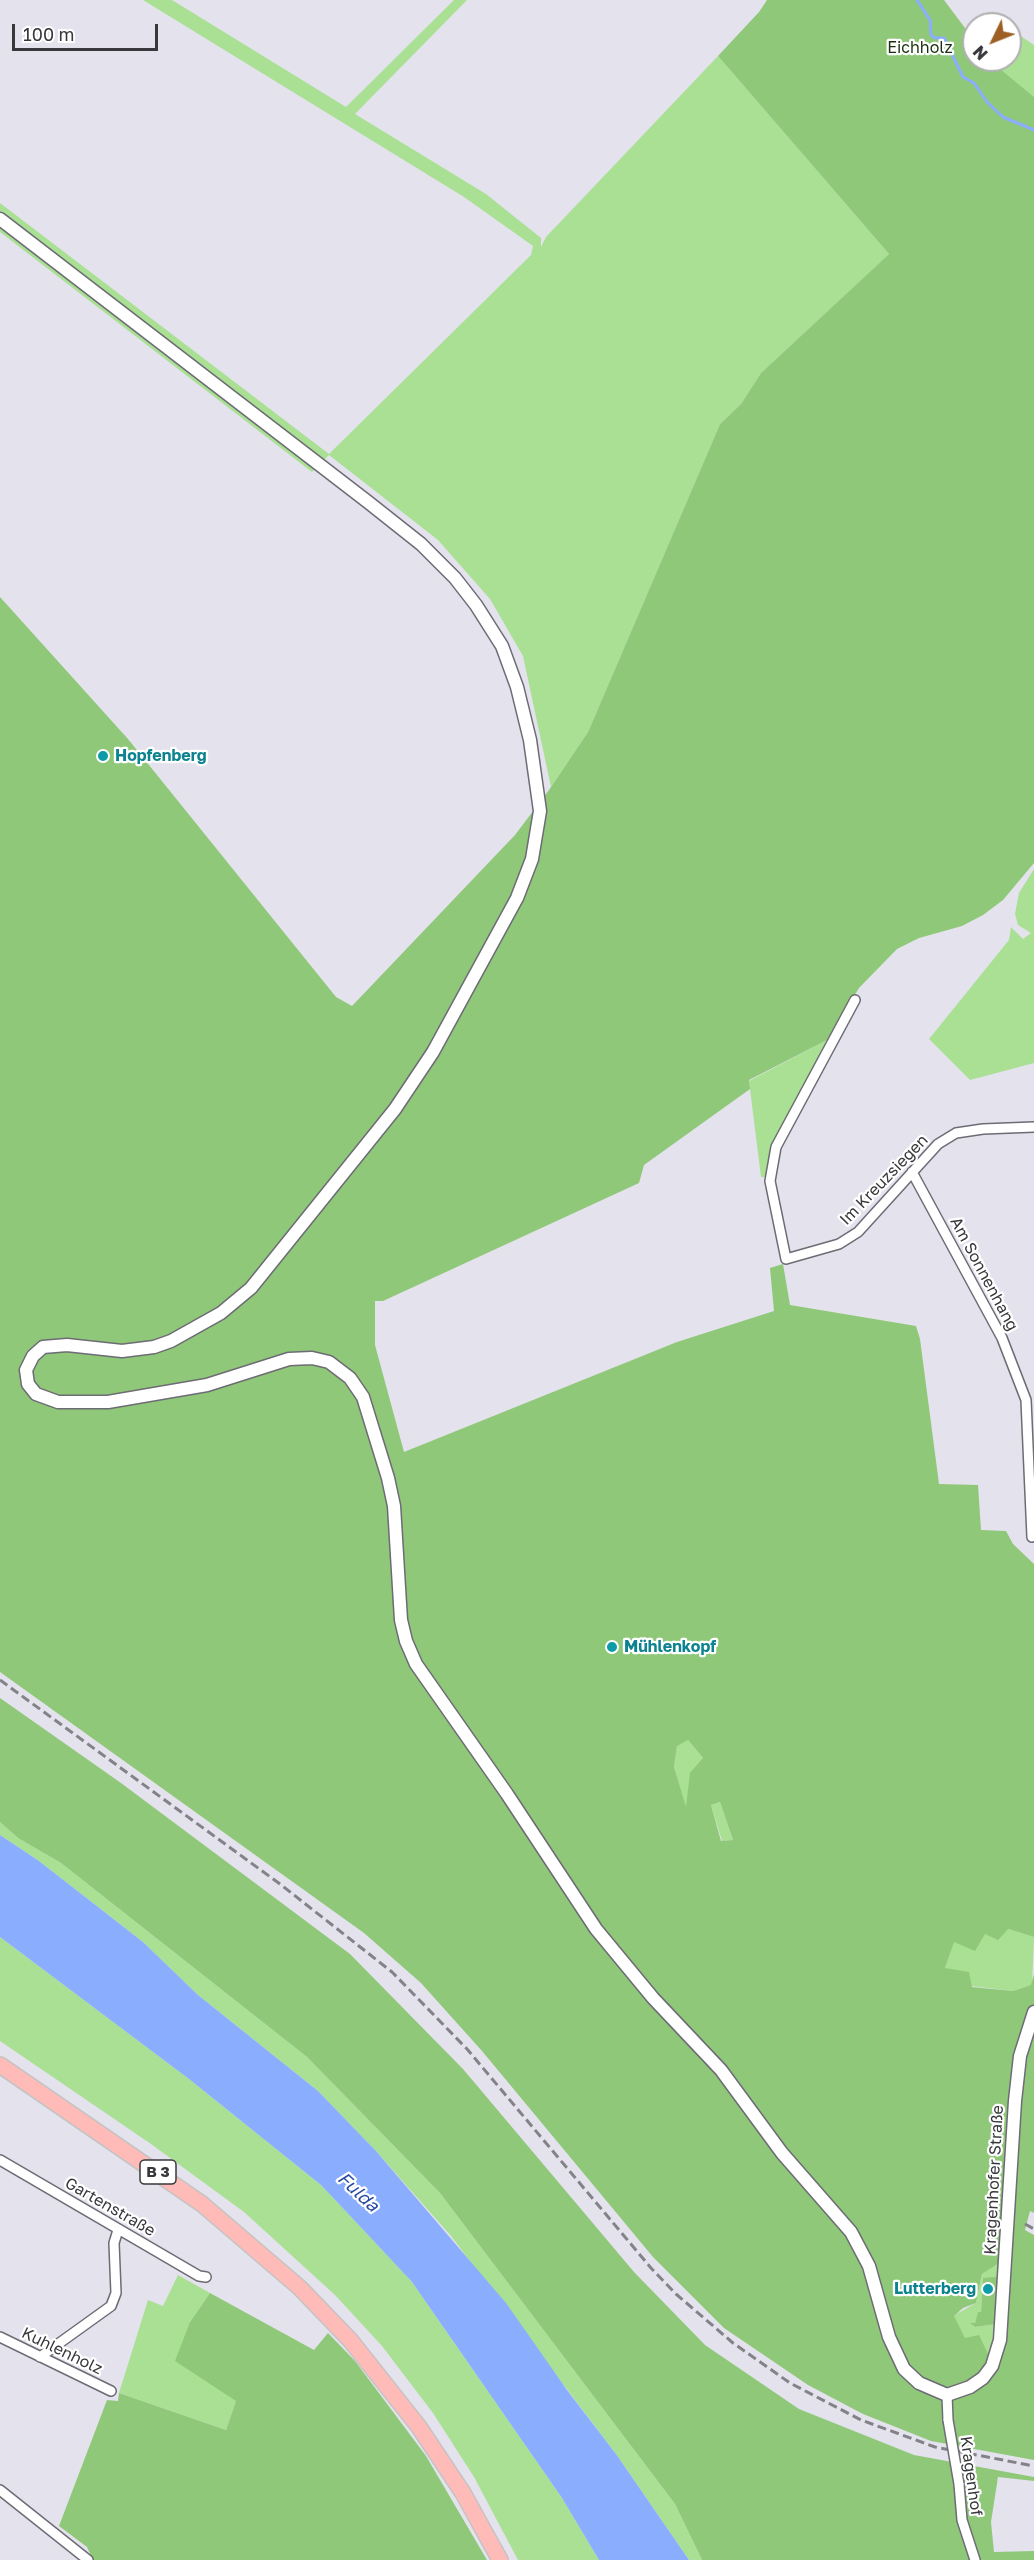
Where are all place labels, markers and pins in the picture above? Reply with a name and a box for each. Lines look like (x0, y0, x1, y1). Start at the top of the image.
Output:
place label: Hopfenberg (115, 746, 207, 766)
marker: Hopfenberg (96, 749, 110, 763)
place label: Mühlenkopf (624, 1637, 716, 1657)
marker: Mühlenkopf (605, 1640, 619, 1654)
place label: Lutterberg (894, 2279, 976, 2299)
marker: Lutterberg (981, 2282, 995, 2296)

